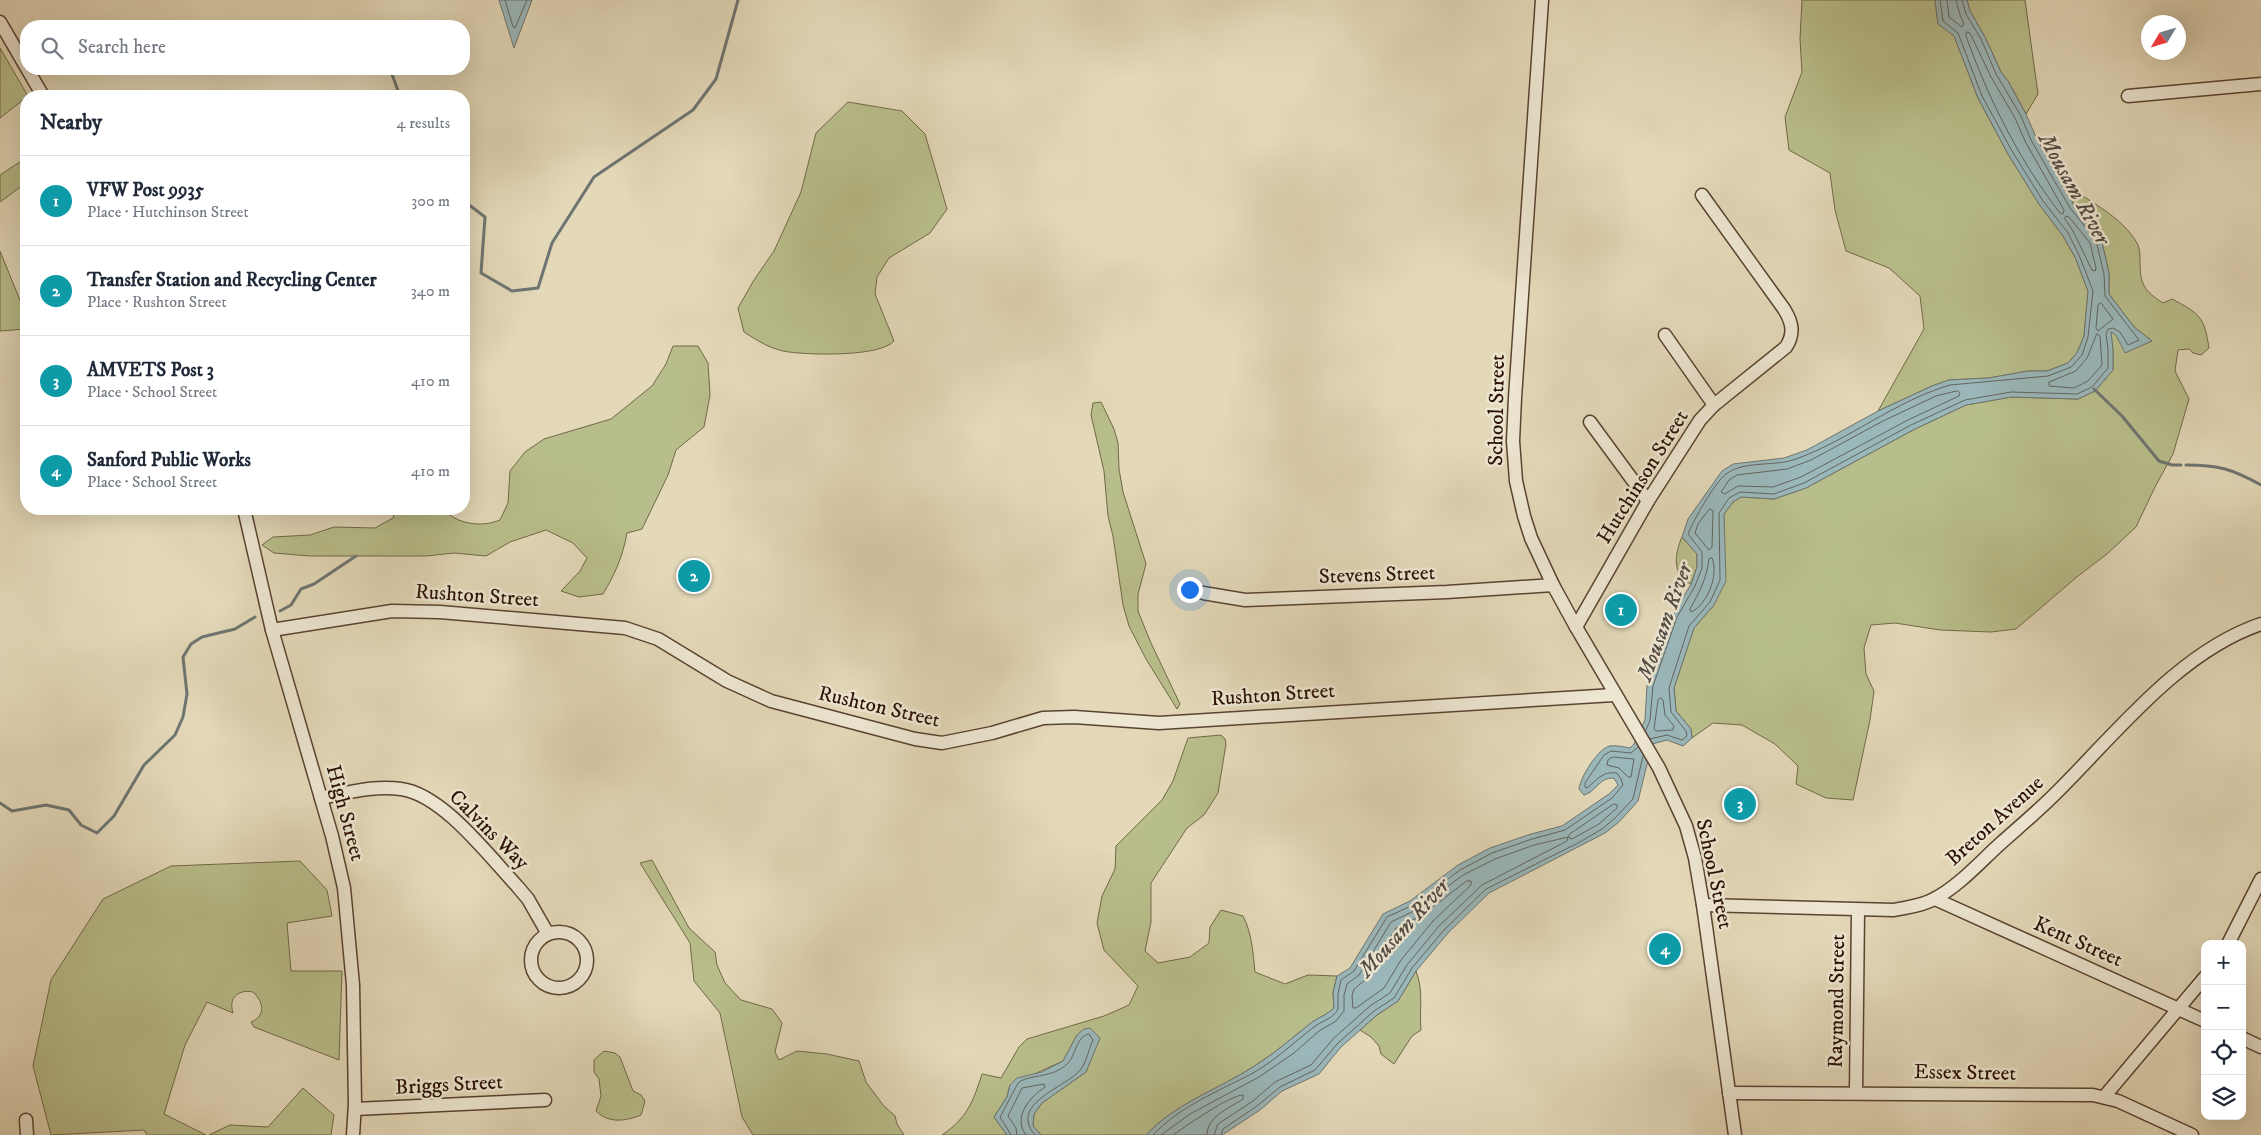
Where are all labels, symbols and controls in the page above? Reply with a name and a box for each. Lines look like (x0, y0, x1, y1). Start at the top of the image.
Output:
north arrow (2141, 15, 2186, 60)
search box (20, 20, 470, 75)
icon: search (38, 34, 66, 62)
text: Search here (78, 36, 166, 59)
text: Nearby (40, 110, 102, 136)
text: 4 results (397, 113, 450, 133)
water label: Mousam River (2031, 127, 2117, 251)
text: VFW Post 9935 (87, 179, 204, 202)
text: 1 (53, 191, 59, 211)
text: 300 m (411, 191, 450, 211)
text: Place · Hutchinson Street (87, 202, 249, 222)
text: Transfer Station and Recycling Center (87, 269, 377, 292)
text: 2 (52, 281, 60, 301)
text: 340 m (411, 281, 450, 301)
text: Place · Rushton Street (87, 292, 227, 312)
street label: School Street (1483, 354, 1511, 466)
text: AMVETS Post 3 (87, 359, 214, 382)
text: 3 (53, 371, 59, 391)
text: 410 m (411, 371, 450, 391)
text: Place · School Street (87, 382, 217, 402)
street label: Hutchinson Street (1591, 405, 1695, 549)
text: Sanford Public Works (87, 449, 251, 472)
text: 4 (51, 461, 61, 481)
text: 410 m (411, 461, 450, 481)
text: Place · School Street (87, 472, 217, 492)
pin: 2 (678, 557, 710, 595)
water label: Mousam River (1630, 557, 1700, 687)
street label: Stevens Street (1318, 560, 1436, 590)
your location (1177, 577, 1203, 603)
street label: Rushton Street (414, 579, 540, 613)
pin: 1 (1605, 591, 1637, 629)
street label: Rushton Street (1210, 678, 1336, 712)
street label: Rushton Street (816, 680, 943, 734)
street label: High Street (320, 762, 370, 864)
street label: Breton Avenue (1941, 770, 2049, 872)
street label: Calvins Way (443, 784, 535, 876)
pin: 3 (1724, 785, 1756, 823)
street label: School Street (1690, 817, 1738, 932)
water label: Mousam River (1351, 871, 1457, 984)
street label: Kent Street (2029, 911, 2127, 973)
pin: 4 (1649, 930, 1681, 968)
street label: Raymond Street (1823, 933, 1851, 1068)
map controls (2201, 940, 2246, 1120)
button: + (2201, 940, 2246, 985)
button: − (2201, 985, 2246, 1030)
button: locate (2201, 1030, 2246, 1075)
street label: Essex Street (1914, 1059, 2017, 1087)
street label: Briggs Street (394, 1069, 504, 1101)
button: layers (2201, 1075, 2246, 1120)

